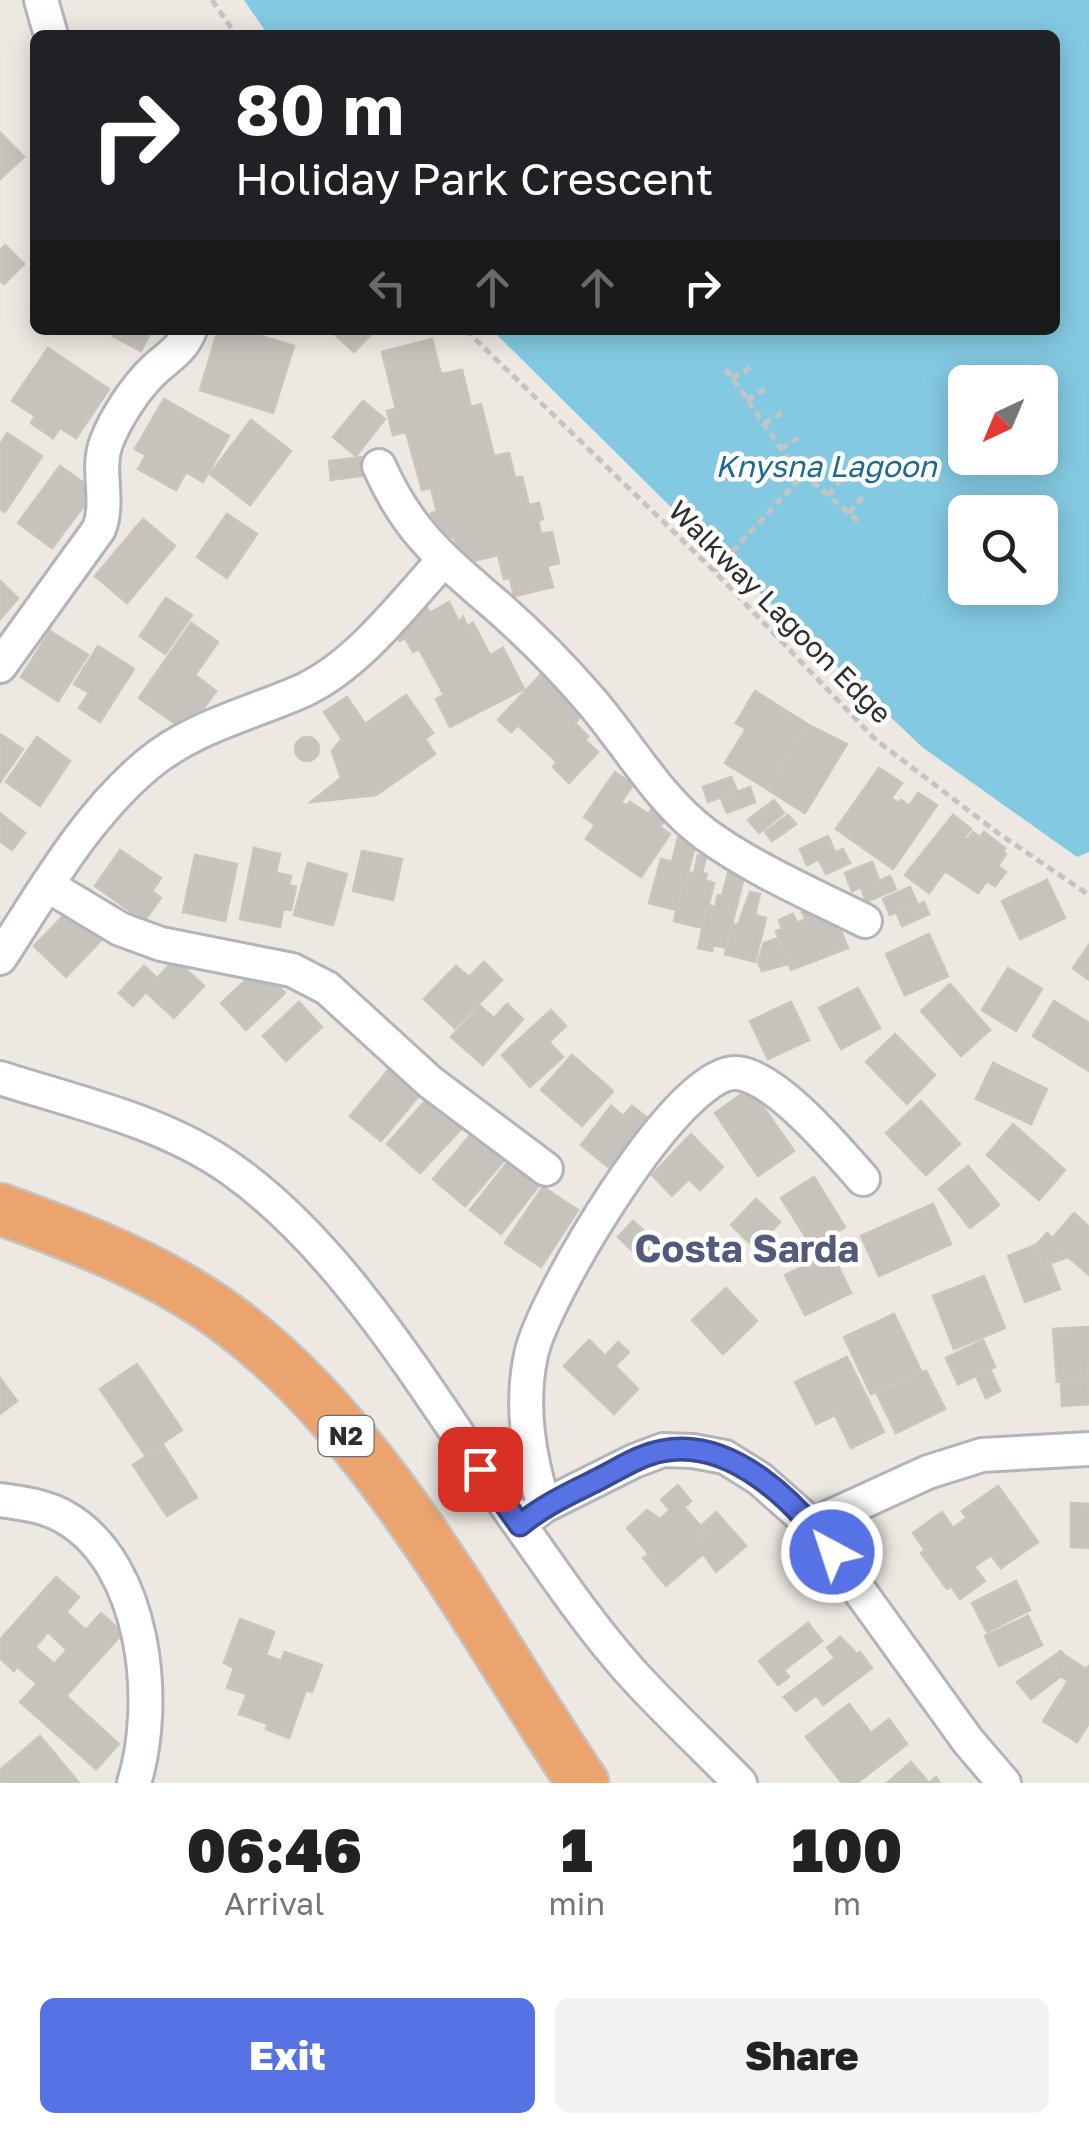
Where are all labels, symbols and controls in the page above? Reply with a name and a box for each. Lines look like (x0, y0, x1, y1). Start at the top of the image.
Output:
text: 80 m (235, 66, 404, 150)
icon: right (70, 70, 200, 200)
text: Holiday Park Crescent (235, 151, 714, 205)
icon: left (360, 260, 415, 315)
icon: ahead (465, 260, 520, 315)
icon: ahead (570, 260, 625, 315)
icon: right (675, 260, 730, 315)
north arrow (948, 365, 1058, 475)
map controls (948, 365, 1058, 605)
water label: Knysna Lagoon (715, 448, 938, 484)
street label: Walkway Lagoon Edge (662, 493, 899, 730)
button: search (948, 495, 1058, 605)
district label: Costa Sarda (635, 1225, 859, 1270)
road number: N2 (318, 1416, 374, 1456)
pin (438, 1427, 523, 1512)
icon: arrive (453, 1442, 508, 1497)
position arrow (780, 1500, 884, 1604)
text: 06:46 (187, 1813, 362, 1885)
text: 1 (561, 1813, 593, 1885)
text: 100 (792, 1813, 902, 1885)
text: Arrival (224, 1884, 324, 1922)
text: min (549, 1884, 605, 1922)
text: m (833, 1884, 861, 1922)
button: Exit (40, 1998, 535, 2113)
button: Share (555, 1998, 1049, 2113)

